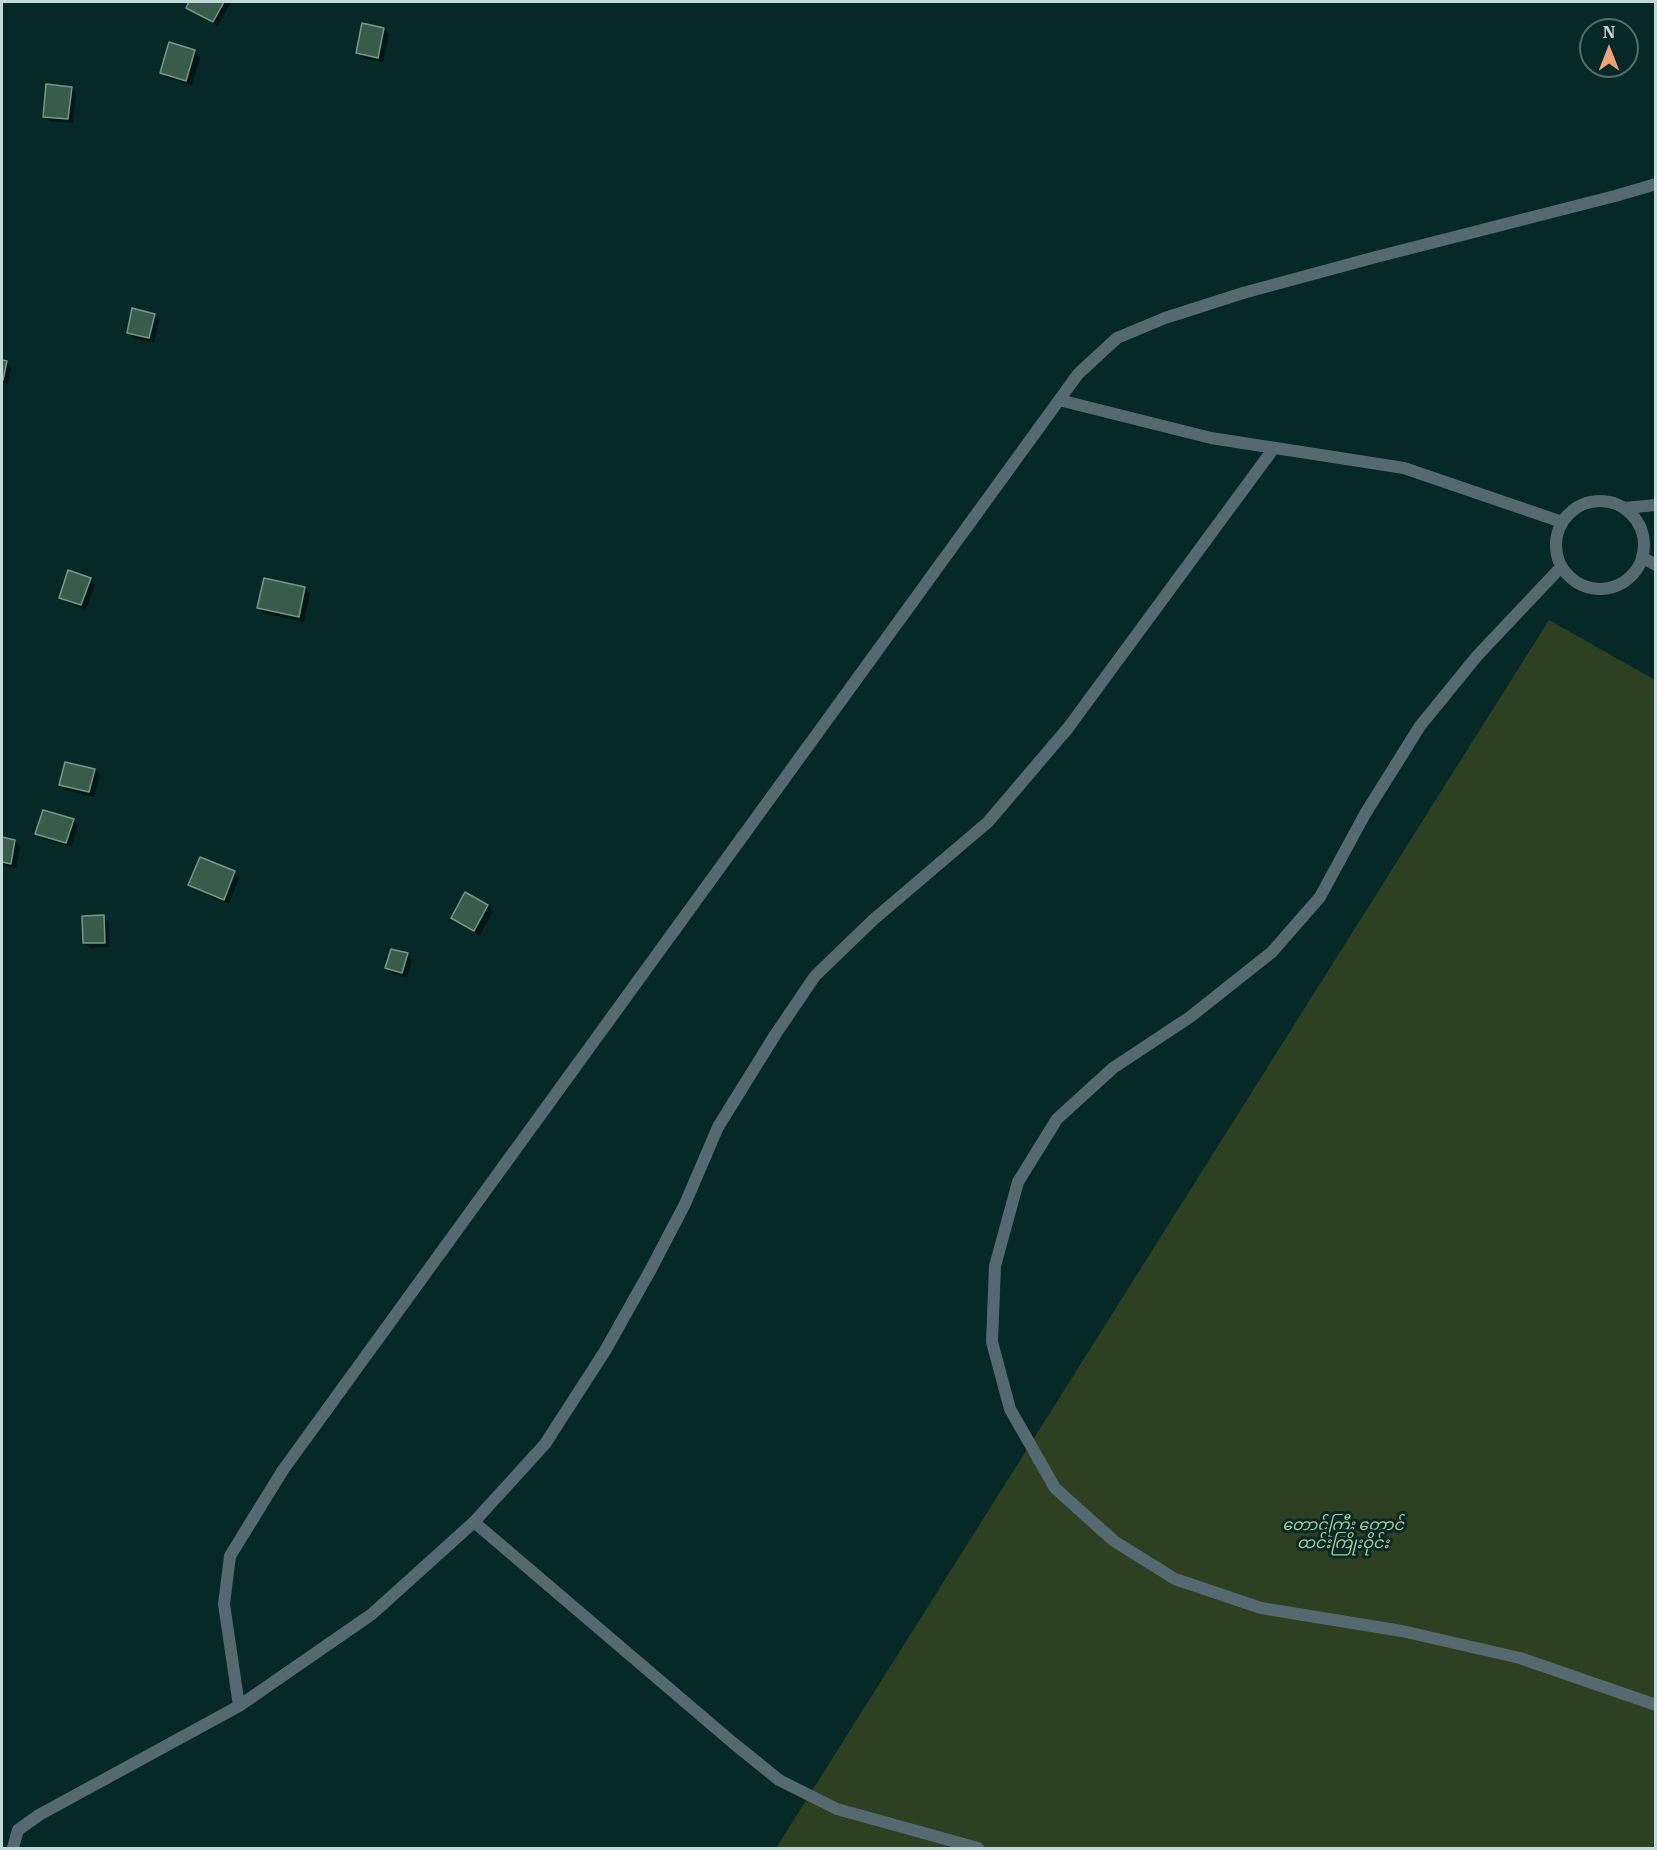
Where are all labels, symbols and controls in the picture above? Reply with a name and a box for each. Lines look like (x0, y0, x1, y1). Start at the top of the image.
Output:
north arrow (1579, 18, 1639, 78)
text: N (1603, 22, 1615, 42)
park label: တောင်ကြီး တောင် ထင်းကြိုးဝိုင်း (1282, 1515, 1404, 1553)

